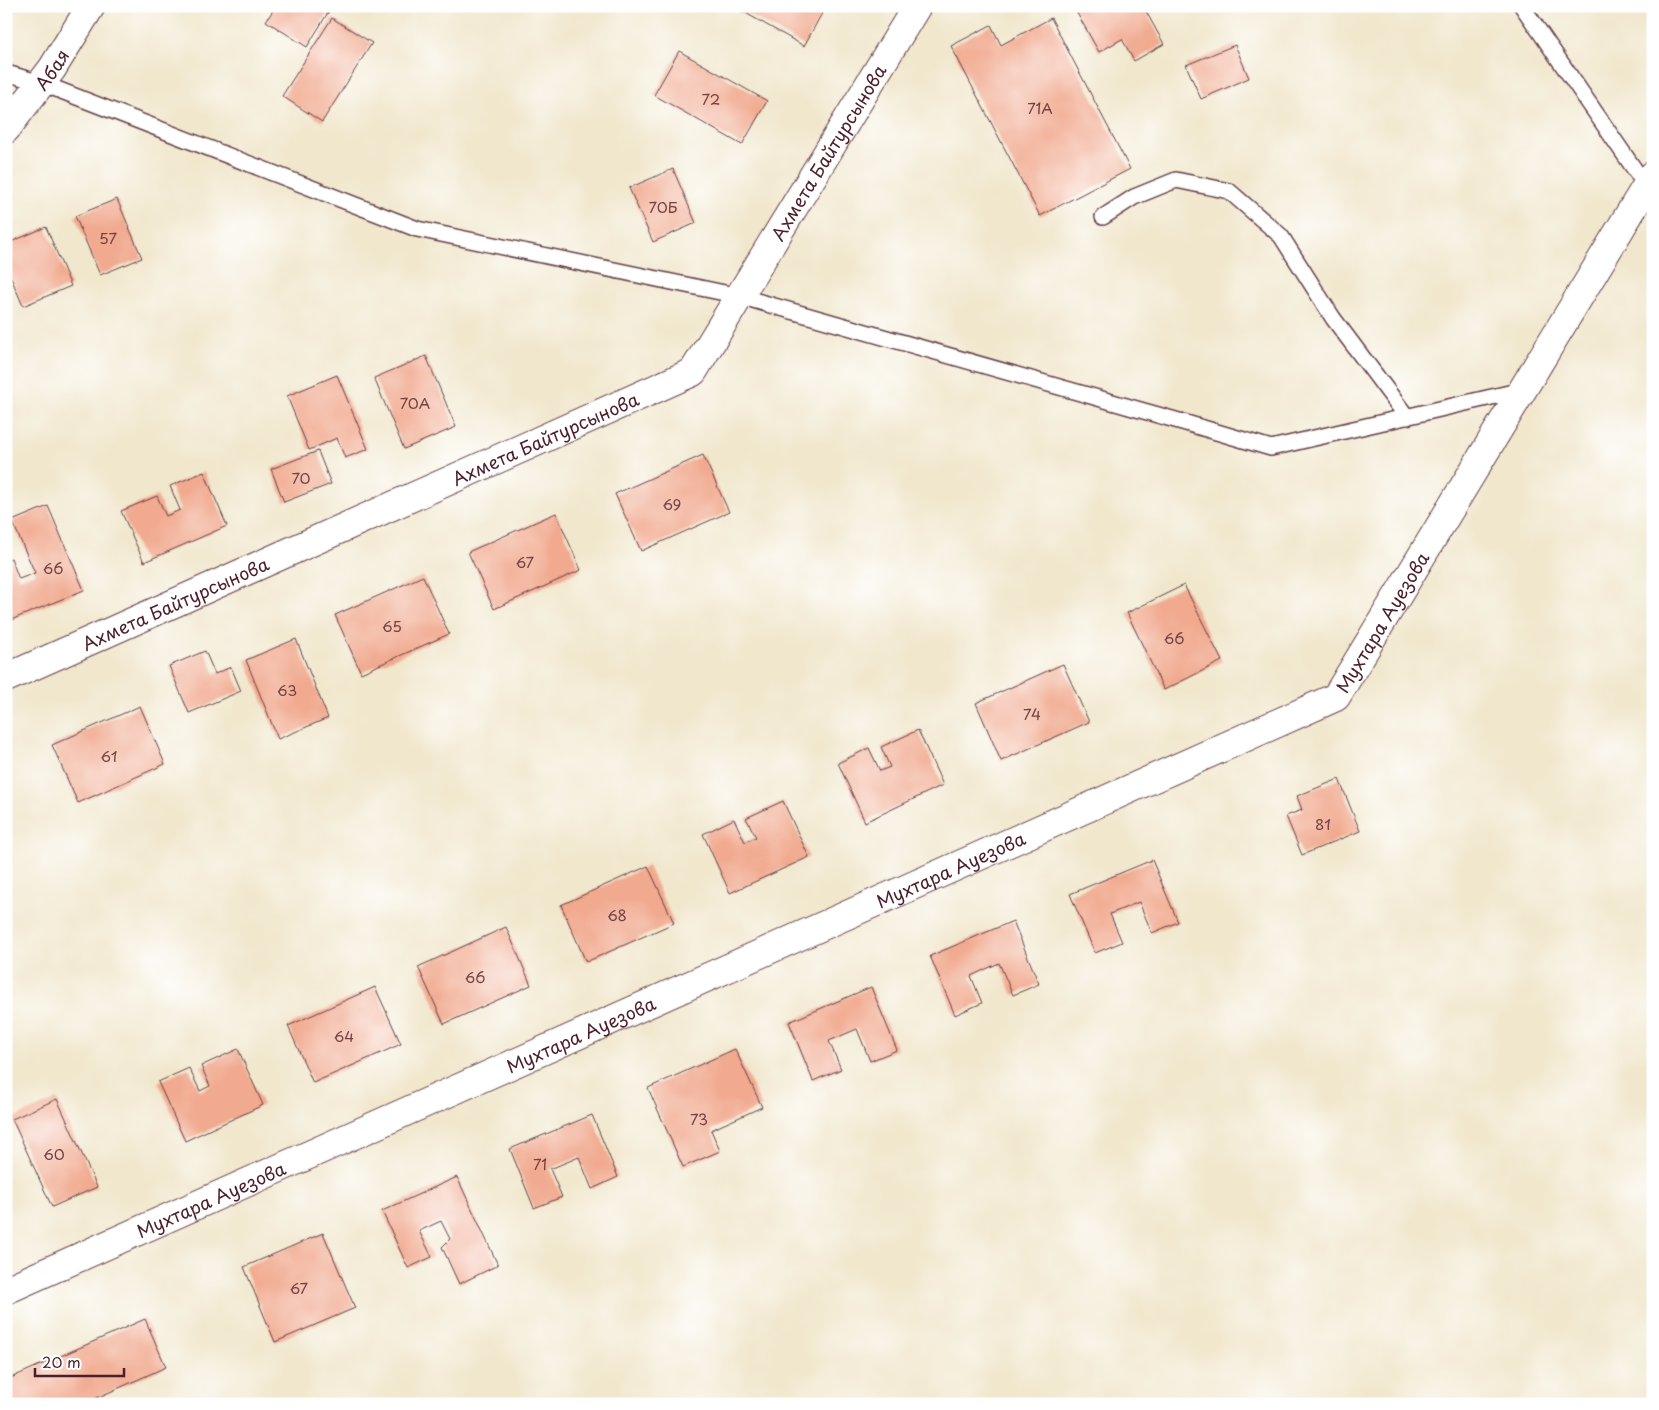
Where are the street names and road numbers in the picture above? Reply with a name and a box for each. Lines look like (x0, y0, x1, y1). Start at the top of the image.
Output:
street label: Абая (27, 44, 75, 95)
street label: Ахмета Байтурсынова (763, 58, 892, 245)
street label: Ахмета Байтурсынова (447, 384, 643, 491)
street label: Мухтара Ауезова (1328, 546, 1435, 698)
street label: Ахмета Байтурсынова (77, 549, 274, 656)
street label: Мухтара Ауезова (871, 824, 1030, 914)
street label: Мухтара Ауезова (502, 988, 660, 1079)
street label: Мухтара Ауезова (132, 1153, 290, 1244)

